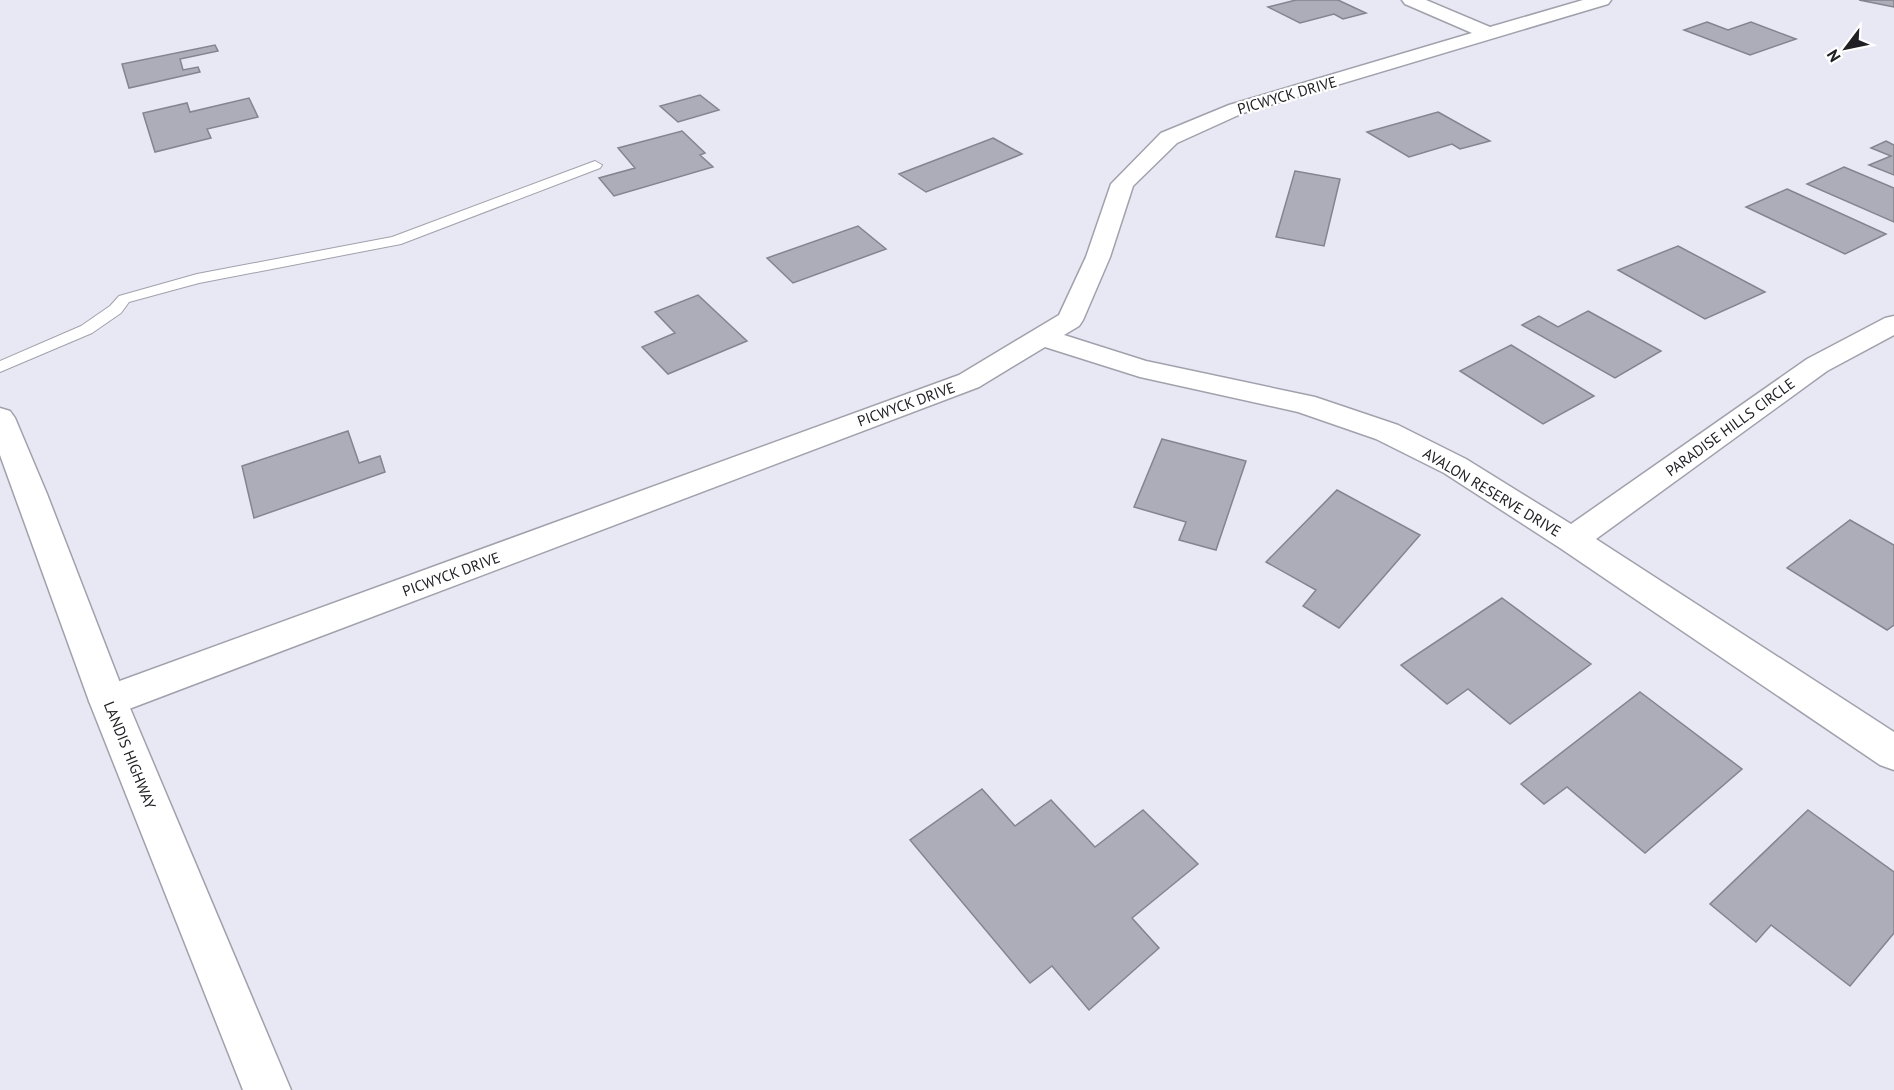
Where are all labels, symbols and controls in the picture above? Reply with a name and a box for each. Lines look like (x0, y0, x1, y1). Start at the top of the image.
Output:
north arrow (1816, 18, 1876, 78)
text: N (1822, 46, 1845, 66)
street label: PICWYCK DRIVE (1235, 72, 1339, 118)
street label: PARADISE HILLS CIRCLE (1662, 374, 1798, 480)
street label: PICWYCK DRIVE (855, 378, 957, 430)
street label: AVALON RESERVE DRIVE (1420, 443, 1564, 541)
street label: PICWYCK DRIVE (400, 548, 502, 600)
street label: LANDIS HIGHWAY (100, 698, 161, 812)

